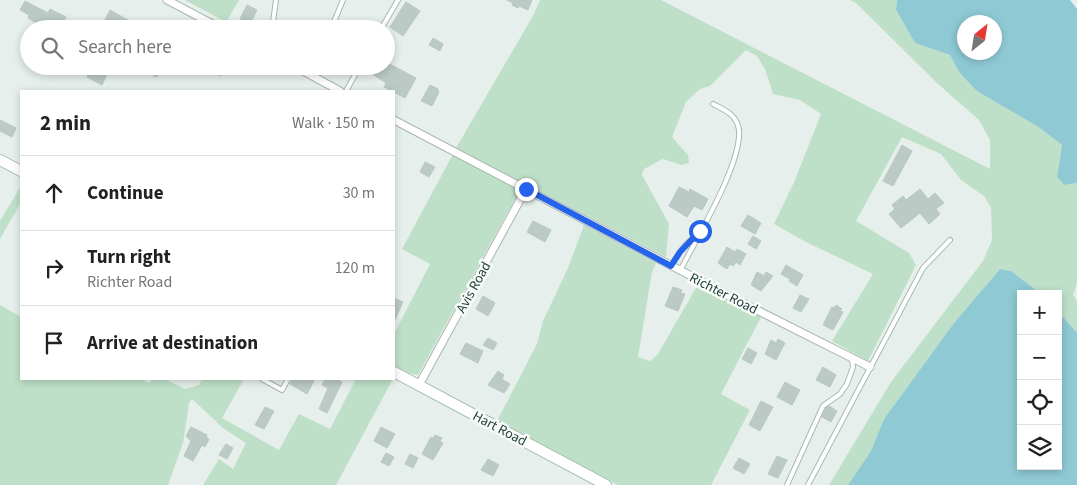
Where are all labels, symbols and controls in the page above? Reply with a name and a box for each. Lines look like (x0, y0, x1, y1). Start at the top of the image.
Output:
north arrow (957, 15, 1002, 60)
search box (20, 20, 395, 75)
icon: search (38, 34, 66, 62)
text: Search here (78, 34, 172, 61)
text: 2 min (40, 108, 91, 138)
text: Walk · 150 m (292, 112, 375, 134)
route end (515, 178, 538, 201)
icon: ahead (40, 179, 68, 207)
text: Continue (87, 180, 164, 207)
text: 30 m (343, 182, 375, 204)
route start (689, 220, 712, 243)
text: Turn right (87, 244, 171, 271)
icon: right (40, 254, 68, 282)
text: 120 m (335, 257, 375, 279)
street label: Avis Road (452, 258, 496, 317)
street label: Richter Road (686, 268, 761, 320)
text: Richter Road (87, 271, 172, 293)
map controls (1017, 290, 1062, 470)
button: + (1017, 290, 1062, 335)
icon: arrive (40, 329, 68, 357)
text: Arrive at destination (87, 330, 258, 357)
button: − (1017, 335, 1062, 380)
button: locate (1017, 380, 1062, 425)
street label: Hart Road (469, 406, 530, 451)
button: layers (1017, 425, 1062, 470)

